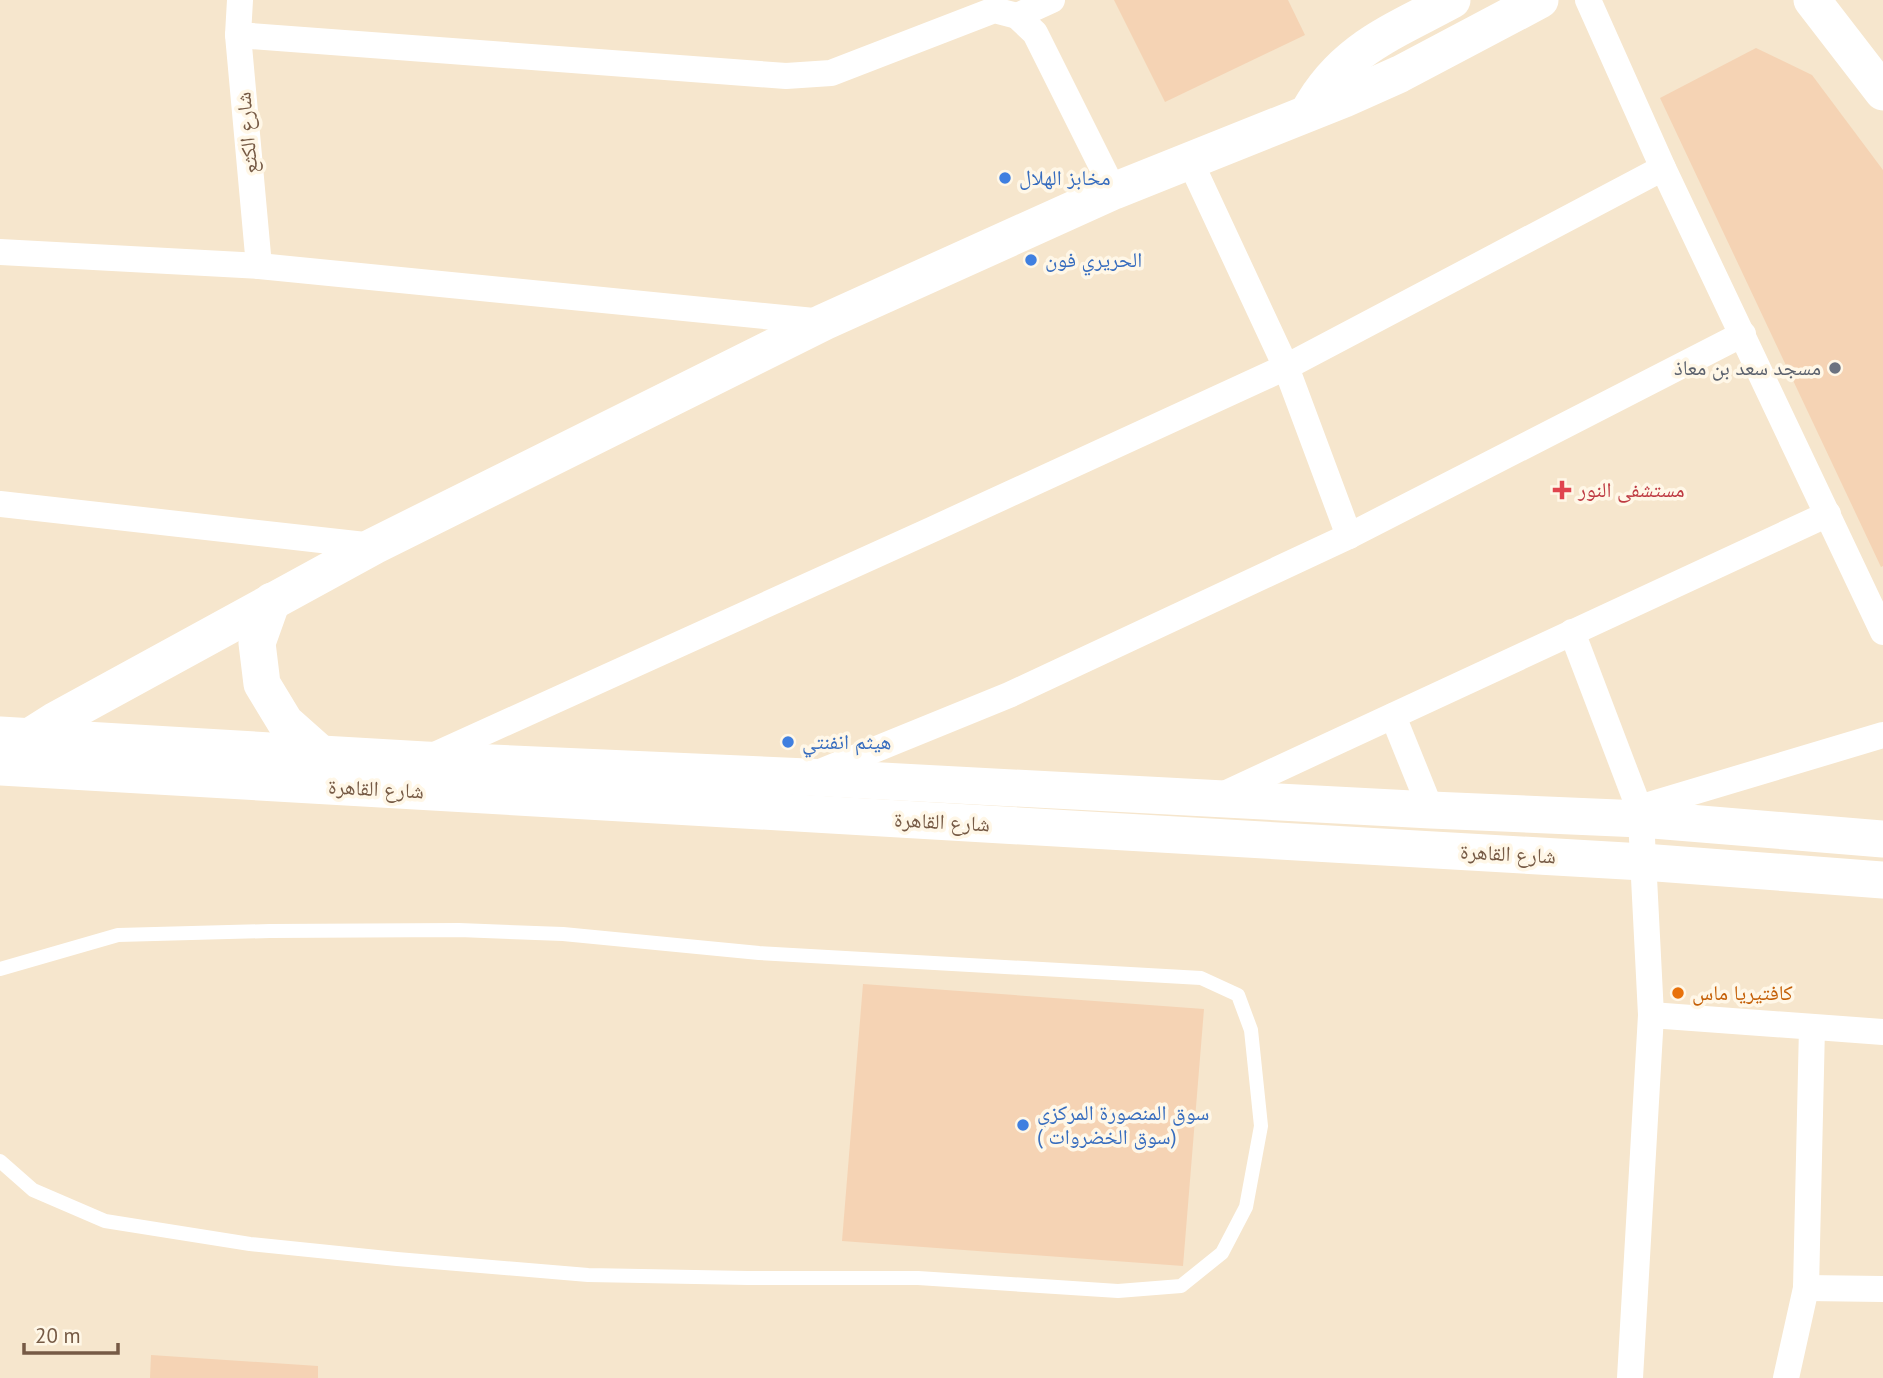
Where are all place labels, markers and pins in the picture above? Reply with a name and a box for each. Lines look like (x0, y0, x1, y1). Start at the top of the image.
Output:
place label: مخابز الهلال (1019, 164, 1111, 191)
marker: مخابز الهلال (997, 170, 1013, 186)
place label: الحريري فون (1045, 246, 1142, 276)
marker: الحريري فون (1023, 252, 1039, 268)
place label: مسجد سعد بن معاذ (1674, 354, 1821, 381)
marker: مسجد سعد بن معاذ (1827, 360, 1843, 376)
place label: مستشفى النور (1577, 476, 1685, 503)
marker: مستشفى النور (1552, 480, 1572, 500)
place label: هيثم انفنتي (802, 728, 892, 758)
marker: هيثم انفنتي (780, 734, 796, 750)
place label: كافتيريا ماس (1692, 979, 1793, 1006)
marker: كافتيريا ماس (1670, 985, 1686, 1001)
place label: سوق المنصورة المركزي ( سوق الخضروات) (1037, 1099, 1209, 1150)
marker: سوق المنصورة المركزي ( سوق الخضروات) (1015, 1117, 1031, 1133)

